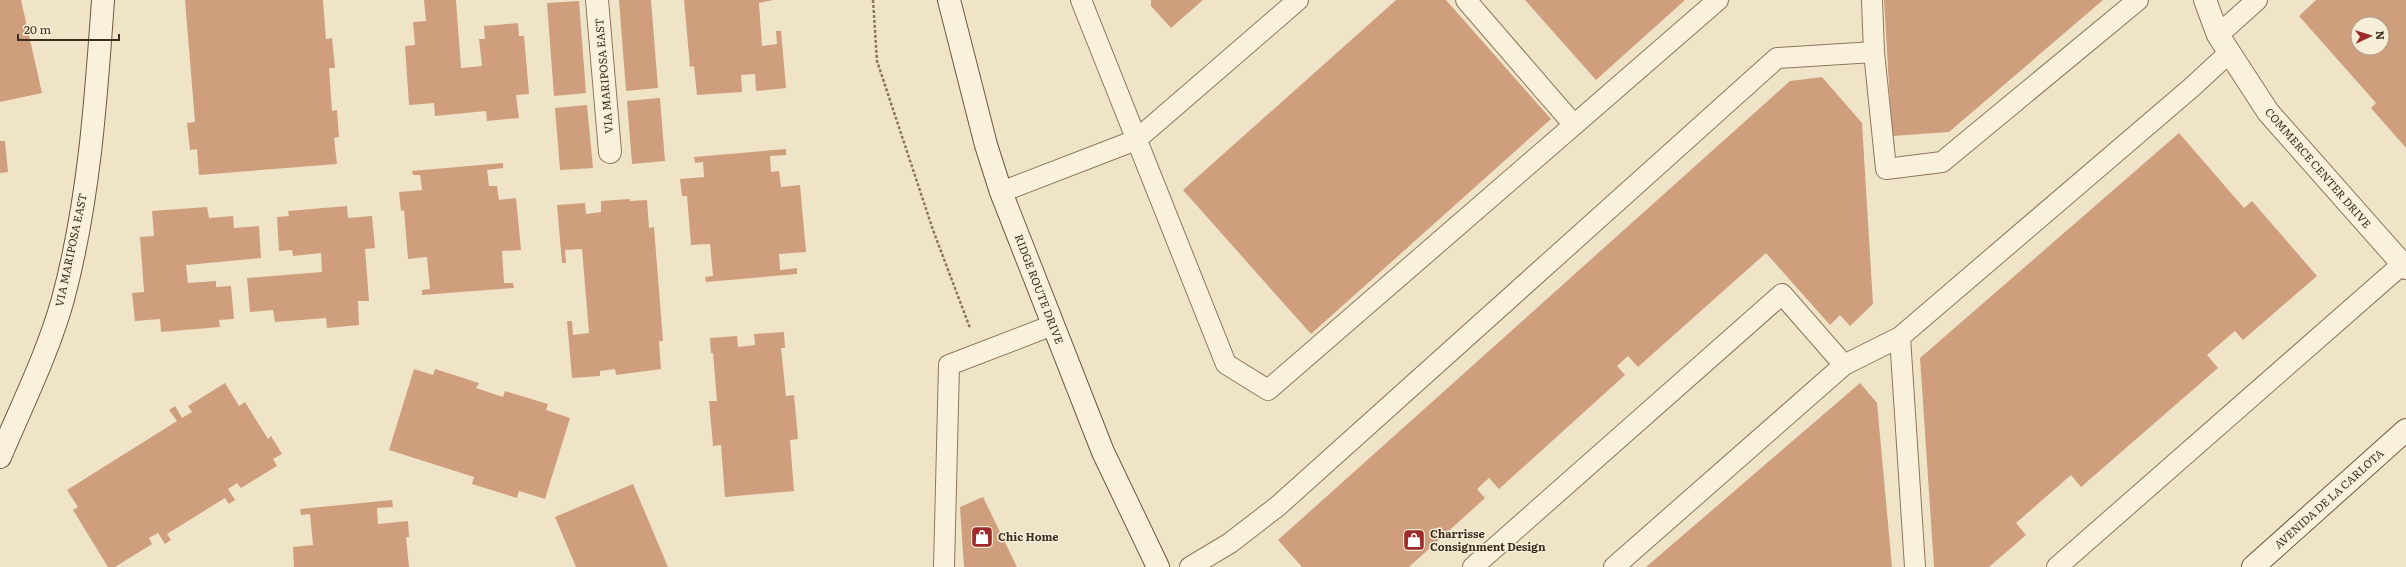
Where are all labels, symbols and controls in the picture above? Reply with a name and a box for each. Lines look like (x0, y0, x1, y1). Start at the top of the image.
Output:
scale bar (18, 16, 119, 42)
north arrow (2350, 16, 2390, 56)
street label: VIA MARIPOSA EAST (590, 18, 616, 134)
text: 20 m (24, 20, 51, 38)
text: N (2373, 30, 2389, 40)
street label: COMMERCE CENTER DRIVE (2262, 104, 2375, 231)
street label: VIA MARIPOSA EAST (50, 192, 90, 308)
street label: RIDGE ROUTE DRIVE (1012, 231, 1068, 346)
street label: AVENIDA DE LA CARLOTA (2270, 445, 2387, 552)
shop icon: Chic Home (969, 524, 995, 550)
place label: Charrisse Consignment Design (1430, 525, 1546, 554)
shop icon: Charrisse Consignment Design (1401, 527, 1427, 553)
place label: Chic Home (998, 528, 1059, 544)

